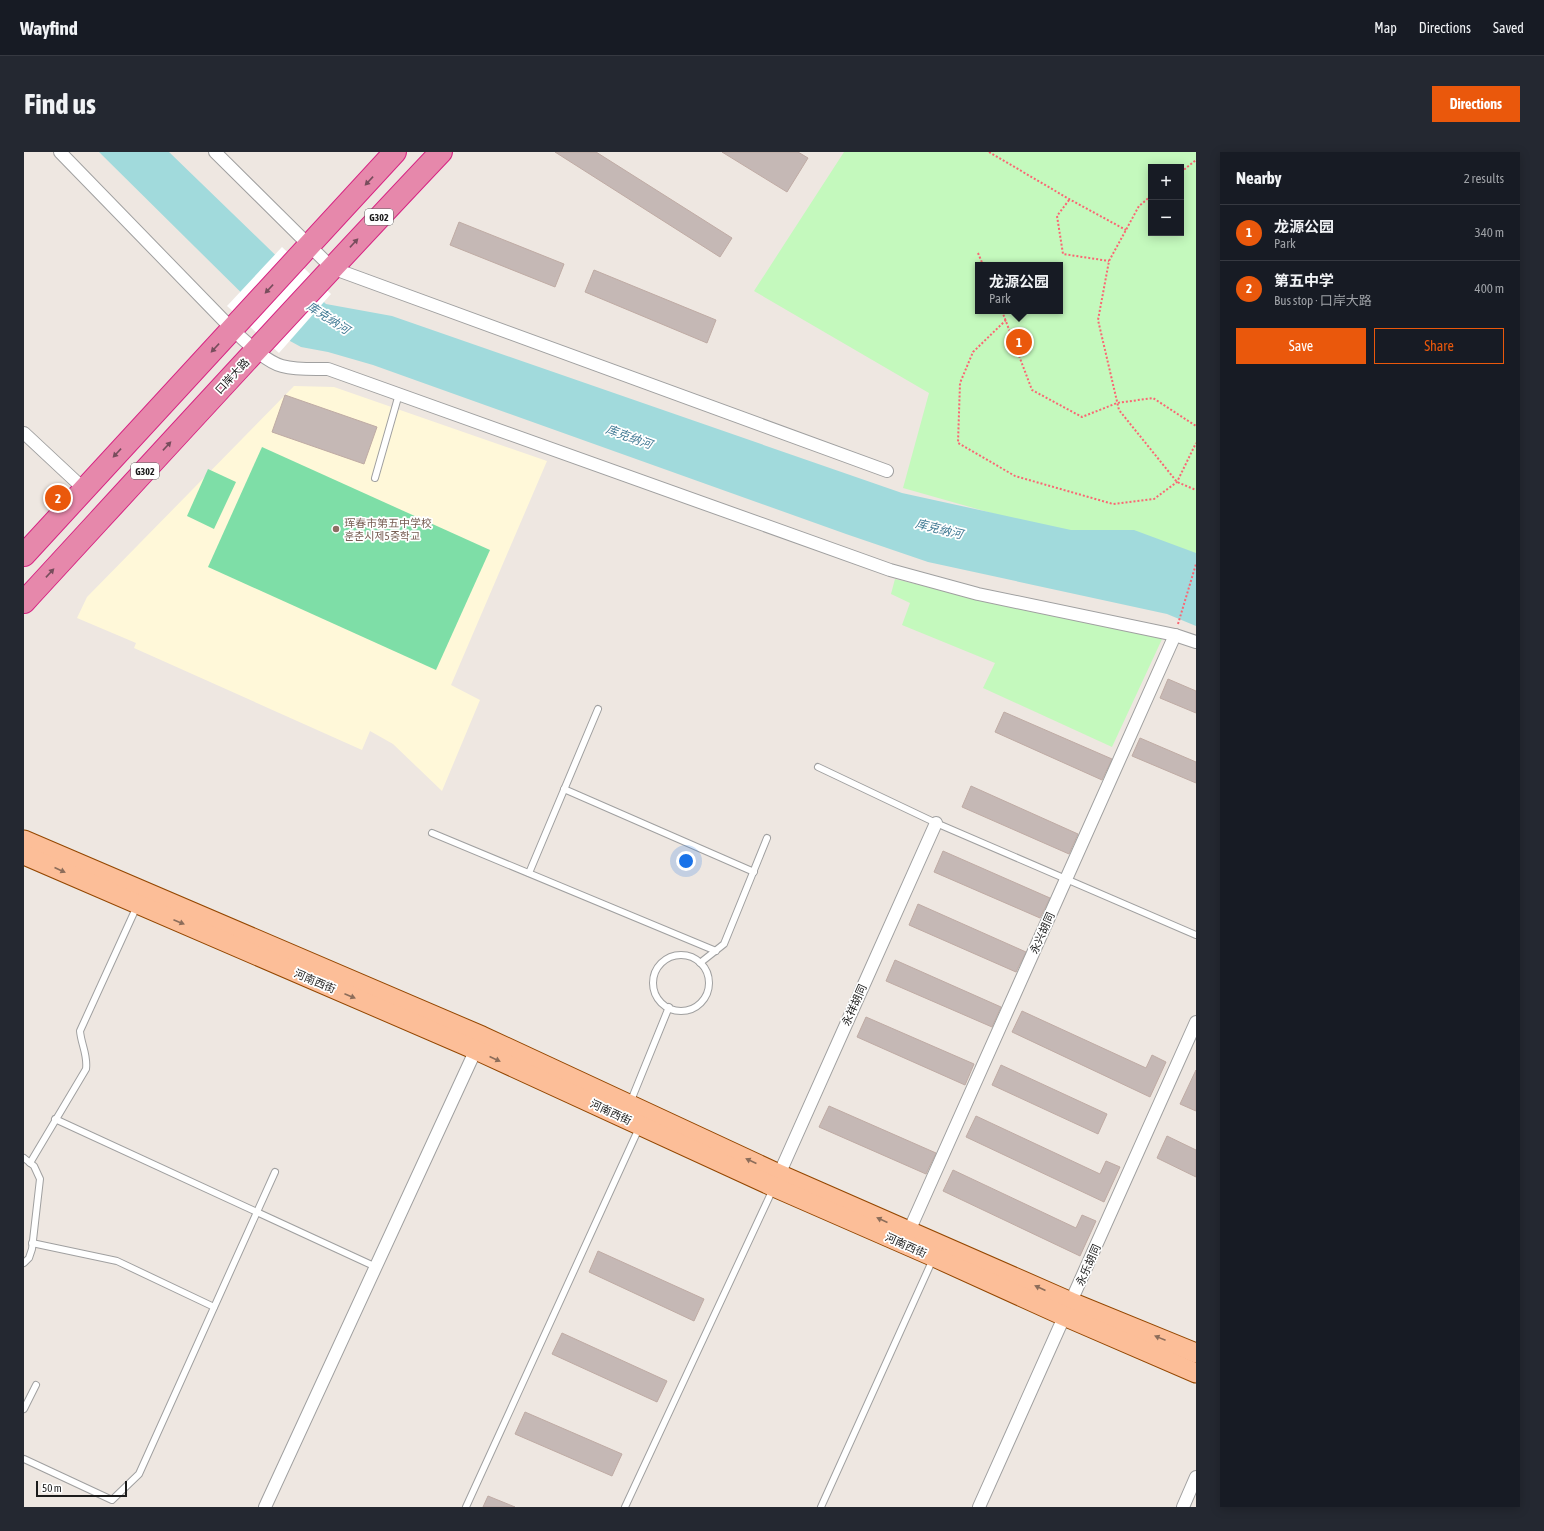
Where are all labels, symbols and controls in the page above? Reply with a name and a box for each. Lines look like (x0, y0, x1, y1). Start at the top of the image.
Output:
text: Wayfind (20, 17, 78, 39)
text: Map (1374, 20, 1397, 36)
text: Directions (1419, 20, 1471, 36)
text: Saved (1493, 20, 1524, 36)
button: Directions (1432, 86, 1520, 122)
text: Find us (24, 88, 96, 120)
map controls (1148, 164, 1184, 236)
button: + (1148, 164, 1184, 200)
text: Nearby (1236, 168, 1282, 188)
text: 2 results (1464, 171, 1504, 186)
one-way arrow (365, 176, 374, 185)
button: − (1148, 200, 1184, 236)
road number: G302 (365, 209, 393, 225)
text: 龙源公园 (1274, 218, 1334, 235)
text: 1 (1246, 225, 1252, 240)
text: 340 m (1475, 225, 1504, 240)
text: Park (1274, 236, 1296, 251)
one-way arrow (350, 238, 359, 248)
popup (975, 262, 1063, 314)
text: 第五中学 (1274, 272, 1334, 289)
text: 龙源公园 (989, 273, 1049, 290)
text: 2 (1246, 281, 1252, 296)
text: 400 m (1475, 281, 1504, 296)
one-way arrow (264, 284, 274, 294)
text: Park (989, 291, 1011, 306)
text: Bus stop · 口岸大路 (1274, 293, 1372, 308)
water label: 库克纳河 (304, 299, 354, 338)
pin: 1 (1006, 327, 1032, 357)
button: Save (1236, 328, 1366, 364)
button: Share (1374, 328, 1504, 364)
one-way arrow (210, 342, 219, 353)
street label: 口岸大路 (213, 356, 251, 396)
water label: 库克纳河 (604, 422, 656, 452)
one-way arrow (162, 442, 171, 451)
one-way arrow (113, 449, 122, 458)
road number: G302 (131, 463, 159, 479)
pin: 2 (45, 483, 71, 513)
water label: 库克纳河 (914, 516, 966, 542)
place label: 珲春市第五中学校 훈춘시제5중학교 (344, 517, 432, 542)
marker: 珲春市第五中学校 훈춘시제5중학교 (331, 524, 341, 534)
one-way arrow (46, 568, 55, 578)
your location (676, 851, 696, 871)
one-way arrow (54, 868, 66, 874)
street label: 永兴胡同 (1028, 910, 1056, 956)
one-way arrow (173, 919, 185, 925)
street label: 河南西街 (292, 967, 338, 995)
street label: 永祥胡同 (840, 982, 868, 1028)
one-way arrow (344, 993, 356, 999)
one-way arrow (489, 1056, 500, 1062)
street label: 河南西街 (589, 1097, 633, 1127)
one-way arrow (745, 1158, 756, 1164)
one-way arrow (876, 1216, 888, 1222)
street label: 河南西街 (883, 1231, 929, 1259)
street label: 永乐胡同 (1074, 1242, 1102, 1288)
one-way arrow (1034, 1285, 1046, 1292)
one-way arrow (1153, 1335, 1165, 1341)
scale bar (36, 1479, 127, 1498)
text: 50 m (42, 1482, 62, 1494)

